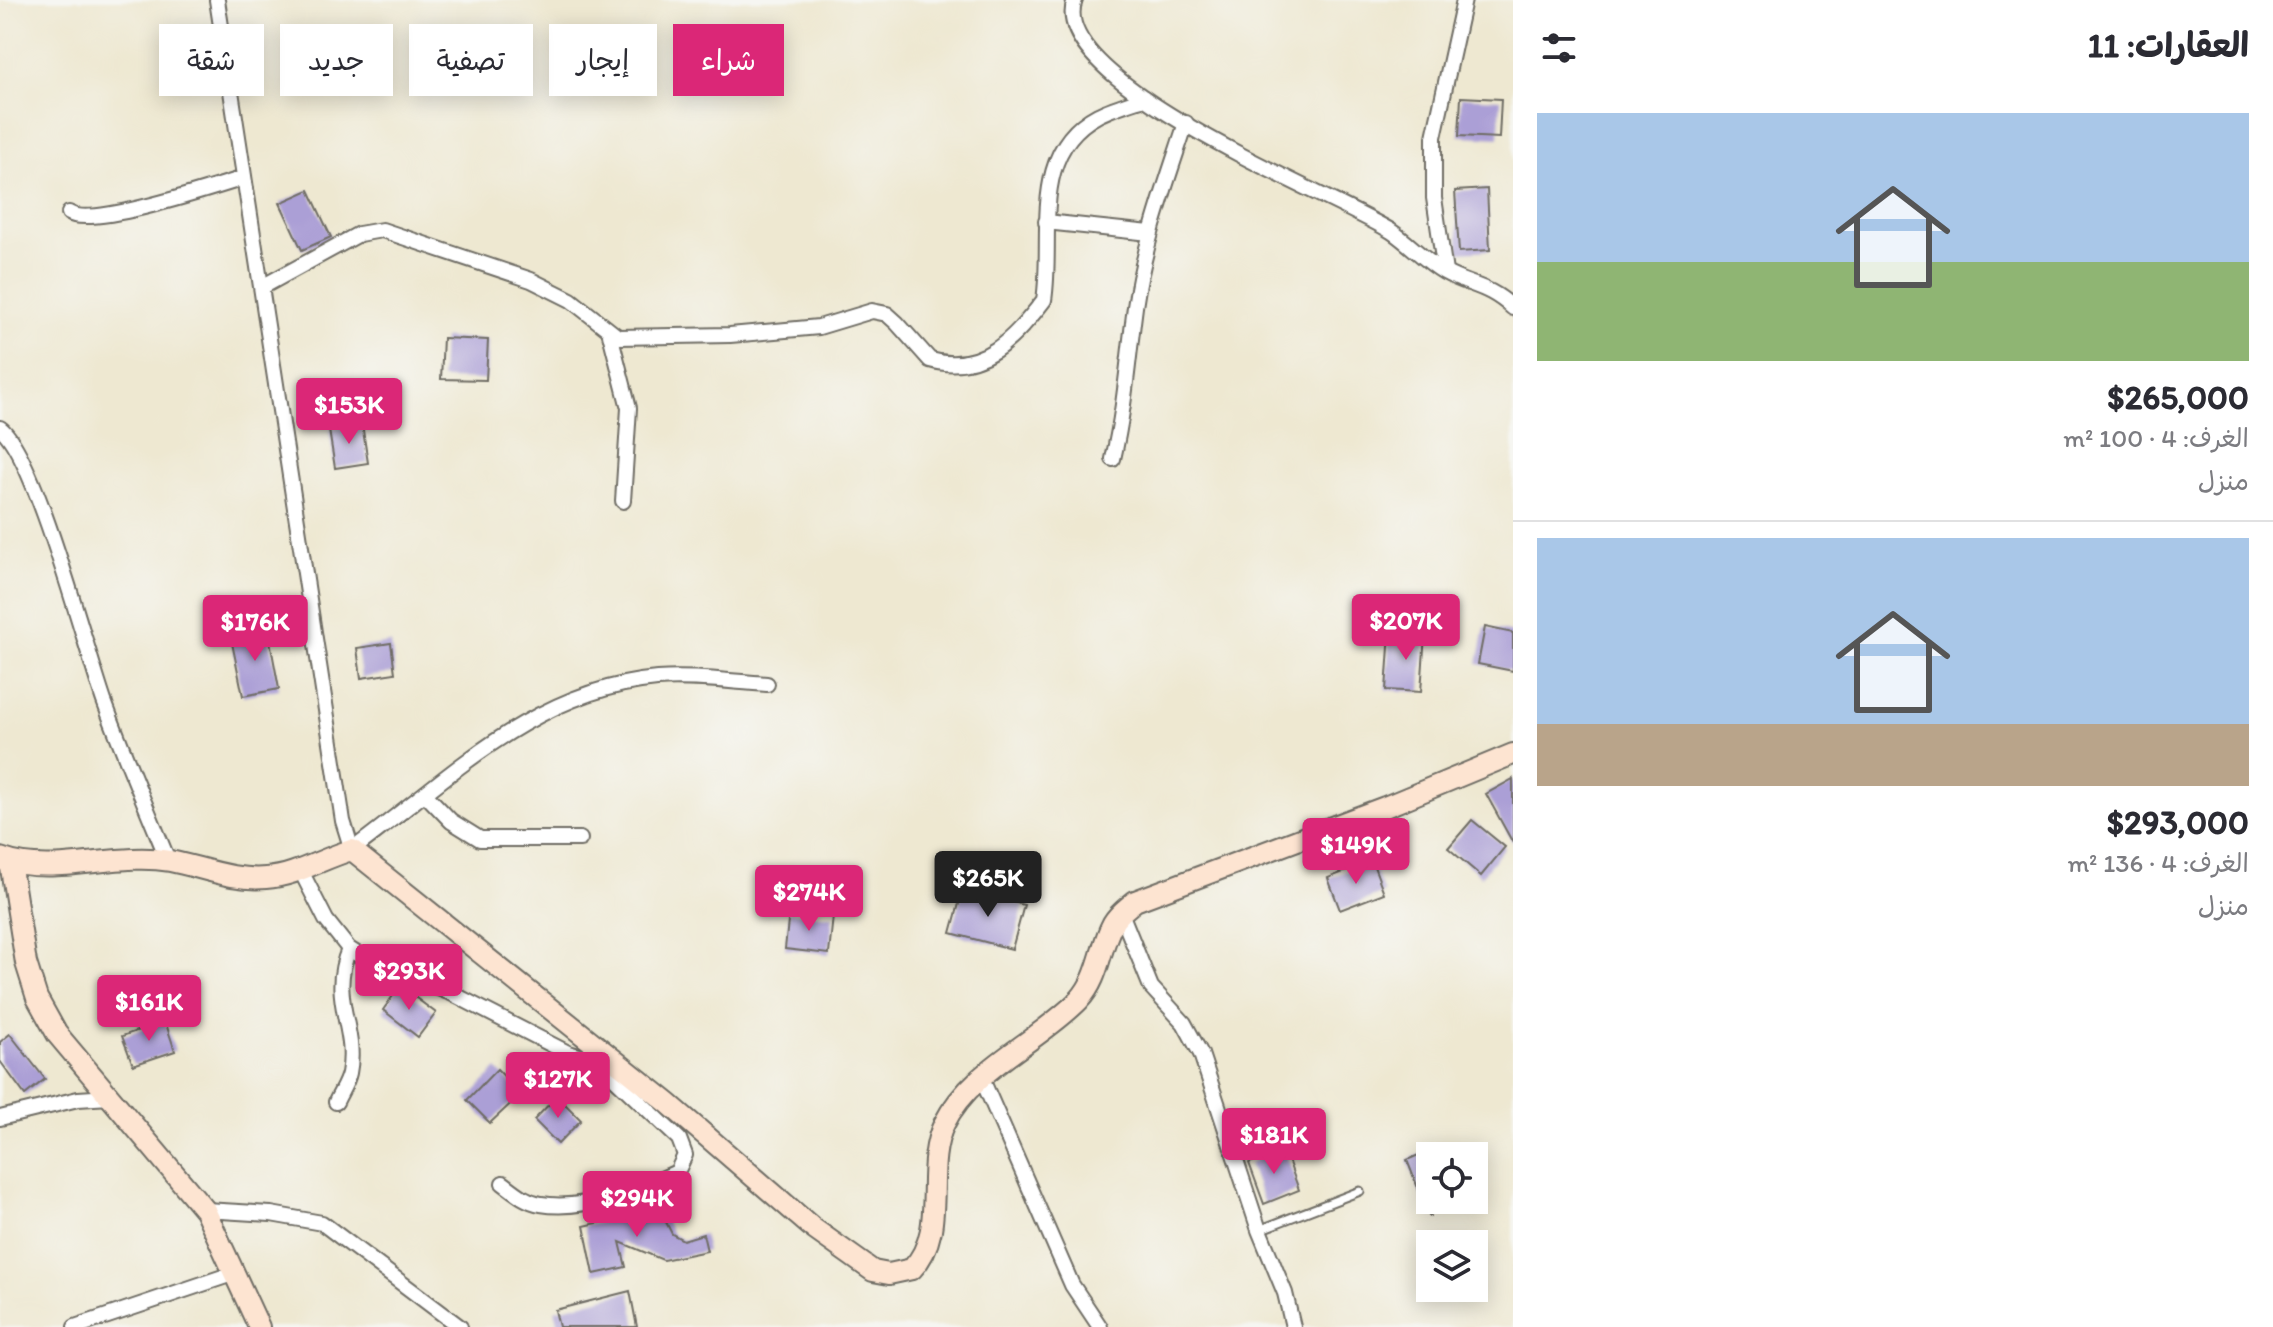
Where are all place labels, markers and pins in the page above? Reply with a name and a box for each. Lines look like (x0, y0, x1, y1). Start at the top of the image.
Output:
pin: $153K (293, 378, 405, 446)
pin: $207K (1350, 594, 1462, 662)
pin: $176K (199, 595, 311, 663)
pin: $149K (1300, 818, 1412, 886)
pin: $265K (932, 851, 1044, 919)
pin: $274K (753, 865, 865, 933)
pin: $293K (353, 944, 465, 1012)
pin: $161K (93, 975, 205, 1043)
pin: $127K (502, 1052, 614, 1120)
pin: $181K (1218, 1108, 1330, 1176)
pin: $294K (581, 1171, 693, 1239)

